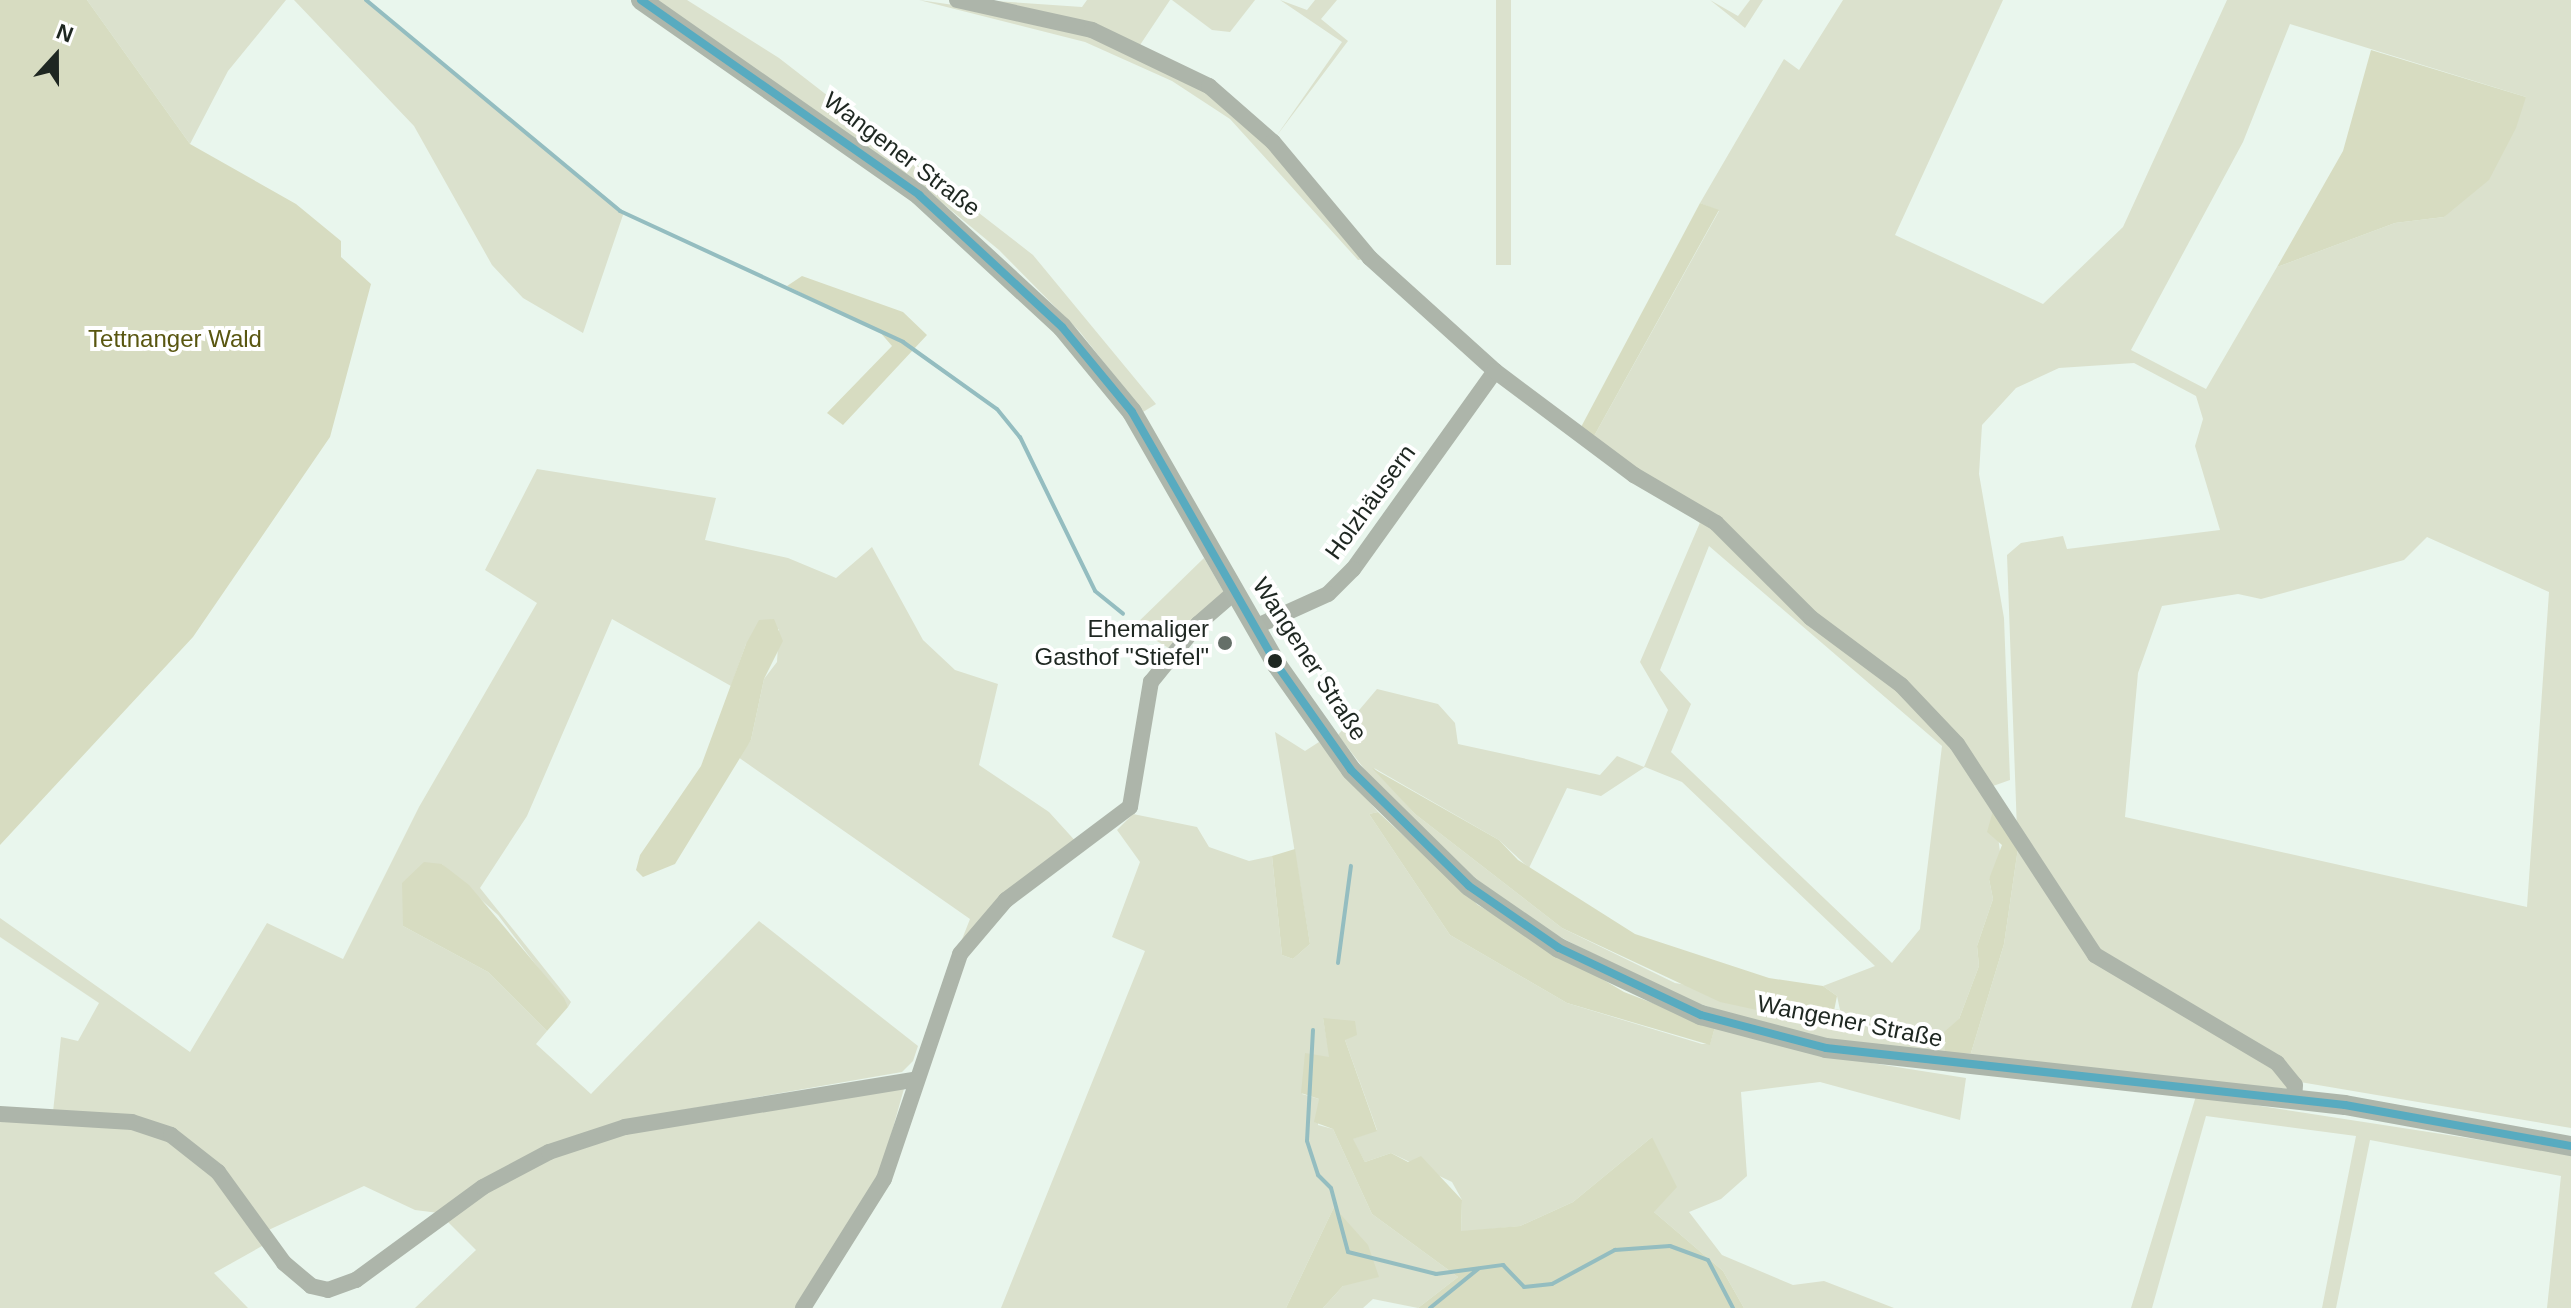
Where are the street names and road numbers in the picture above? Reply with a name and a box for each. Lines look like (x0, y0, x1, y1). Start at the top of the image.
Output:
street label: Wangener Straße (818, 86, 986, 222)
street label: Holzhäusern (1319, 439, 1421, 565)
street label: Wangener Straße (1247, 572, 1373, 746)
street label: Wangener Straße (1755, 989, 1945, 1053)

